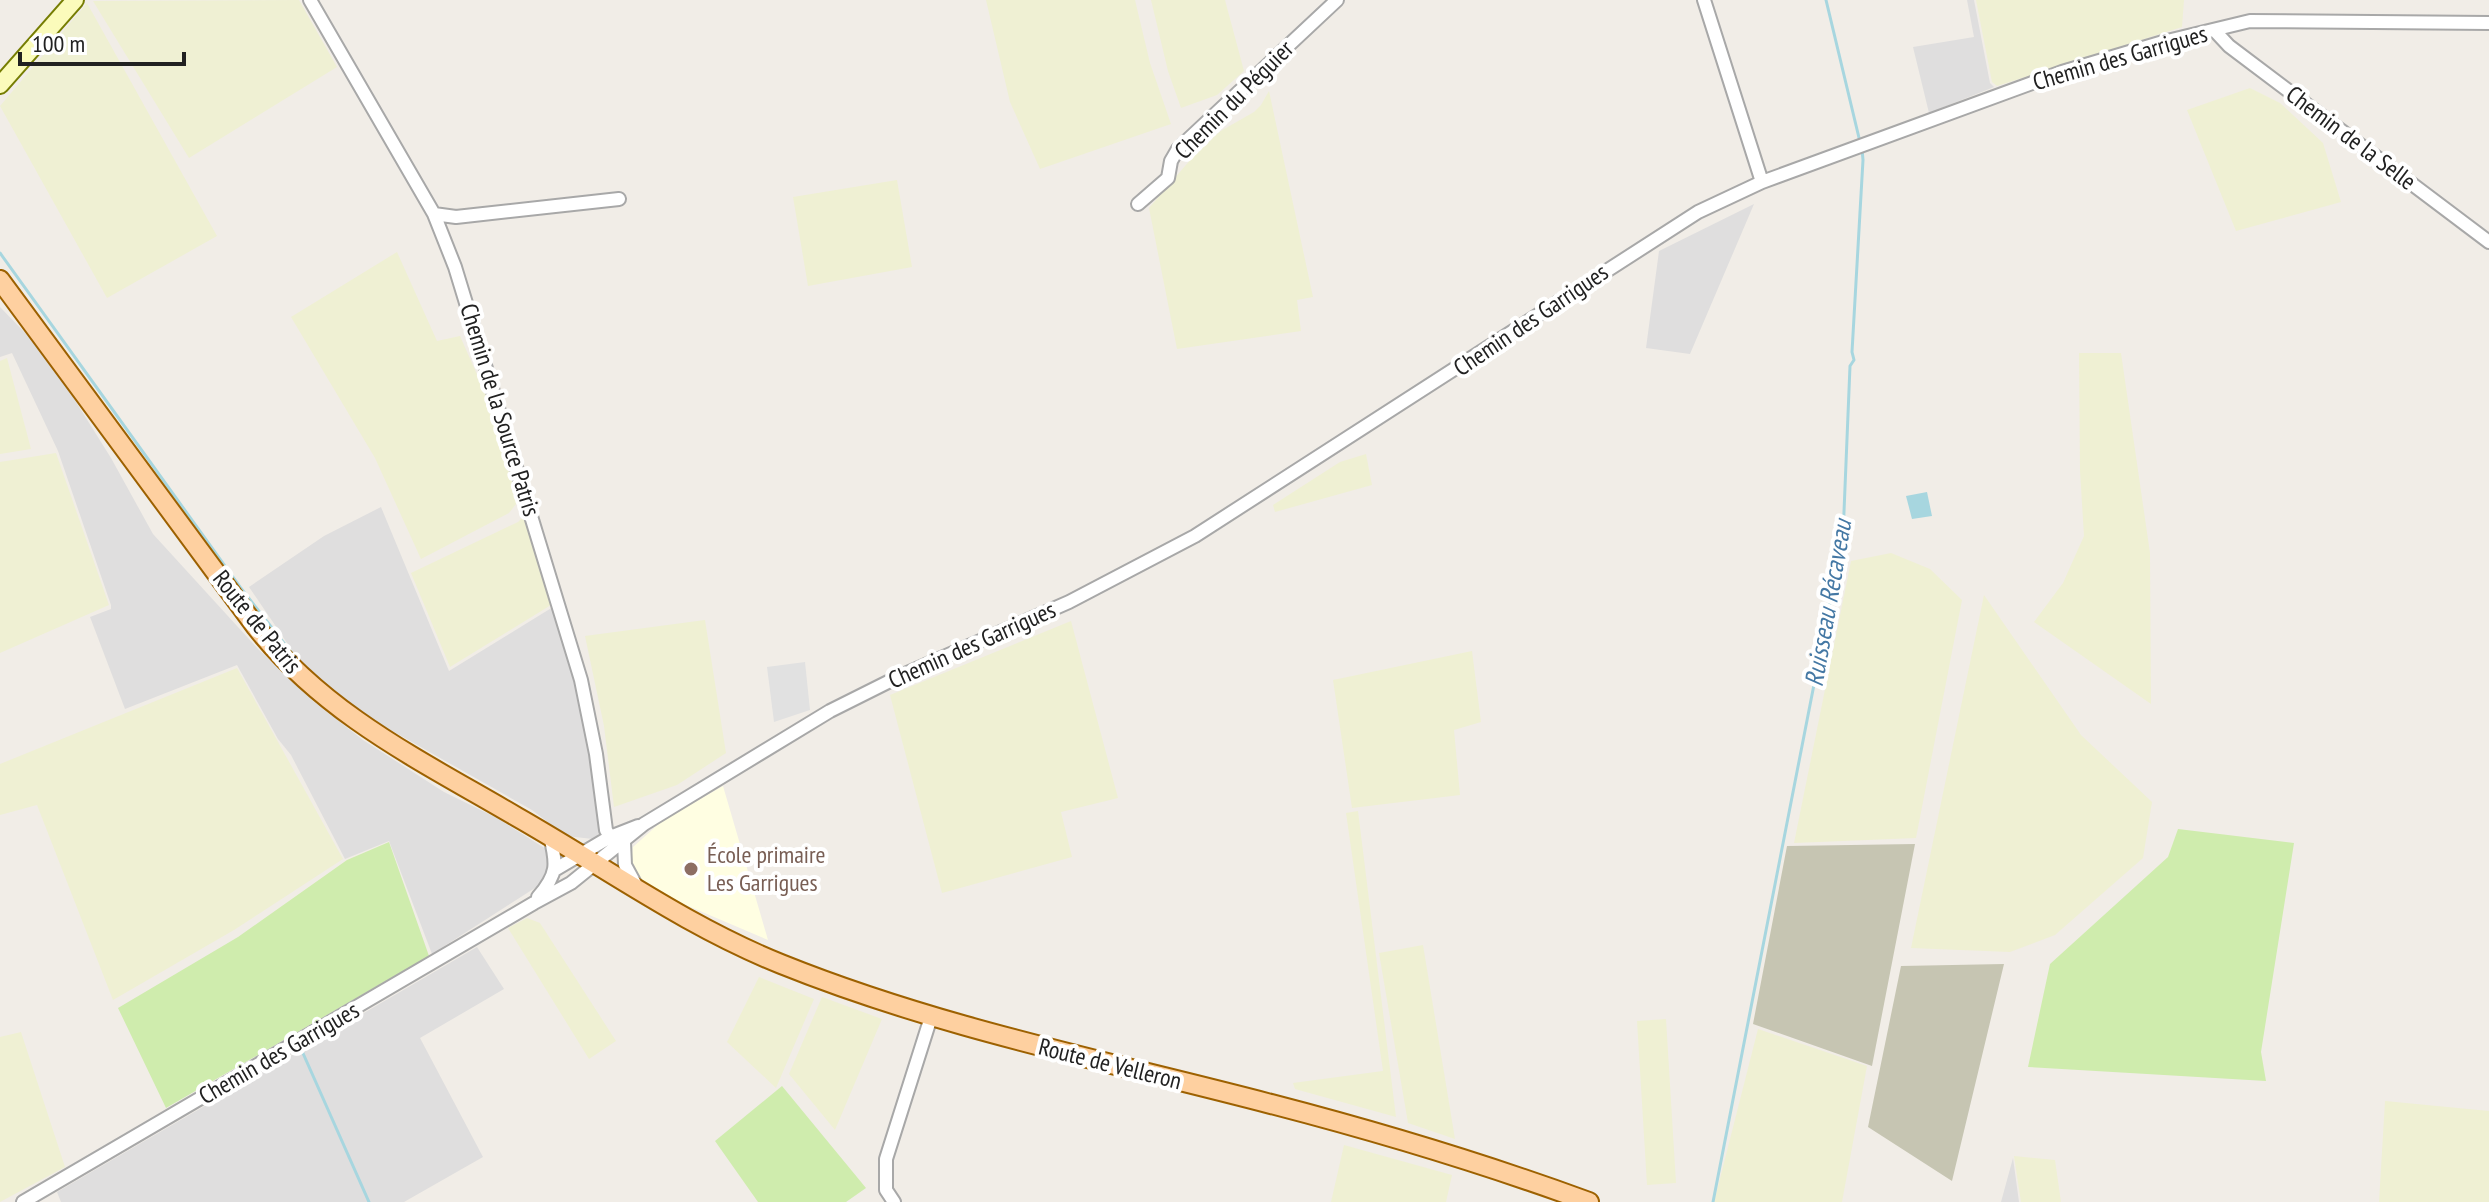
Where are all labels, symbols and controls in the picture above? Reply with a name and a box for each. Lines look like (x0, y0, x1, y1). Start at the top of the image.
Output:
scale bar (20, 16, 184, 66)
street label: Chemin des Garrigues (2029, 18, 2211, 97)
text: 100 m (32, 28, 85, 59)
street label: Chemin du Péguier (1167, 33, 1300, 166)
street label: Chemin de la Selle (2280, 79, 2422, 197)
street label: Chemin des Garrigues (1447, 256, 1614, 383)
street label: Chemin de la Source Patris (453, 300, 548, 520)
water label: Ruisseau Récaveau (1797, 515, 1859, 689)
street label: Route de Patris (206, 564, 309, 680)
street label: Chemin des Garrigues (883, 594, 1060, 695)
place label: École primaire Les Garrigues (707, 839, 826, 898)
marker: École primaire Les Garrigues (682, 860, 700, 878)
street label: Chemin des Garrigues (193, 994, 364, 1111)
street label: Route de Velleron (1036, 1031, 1185, 1096)

